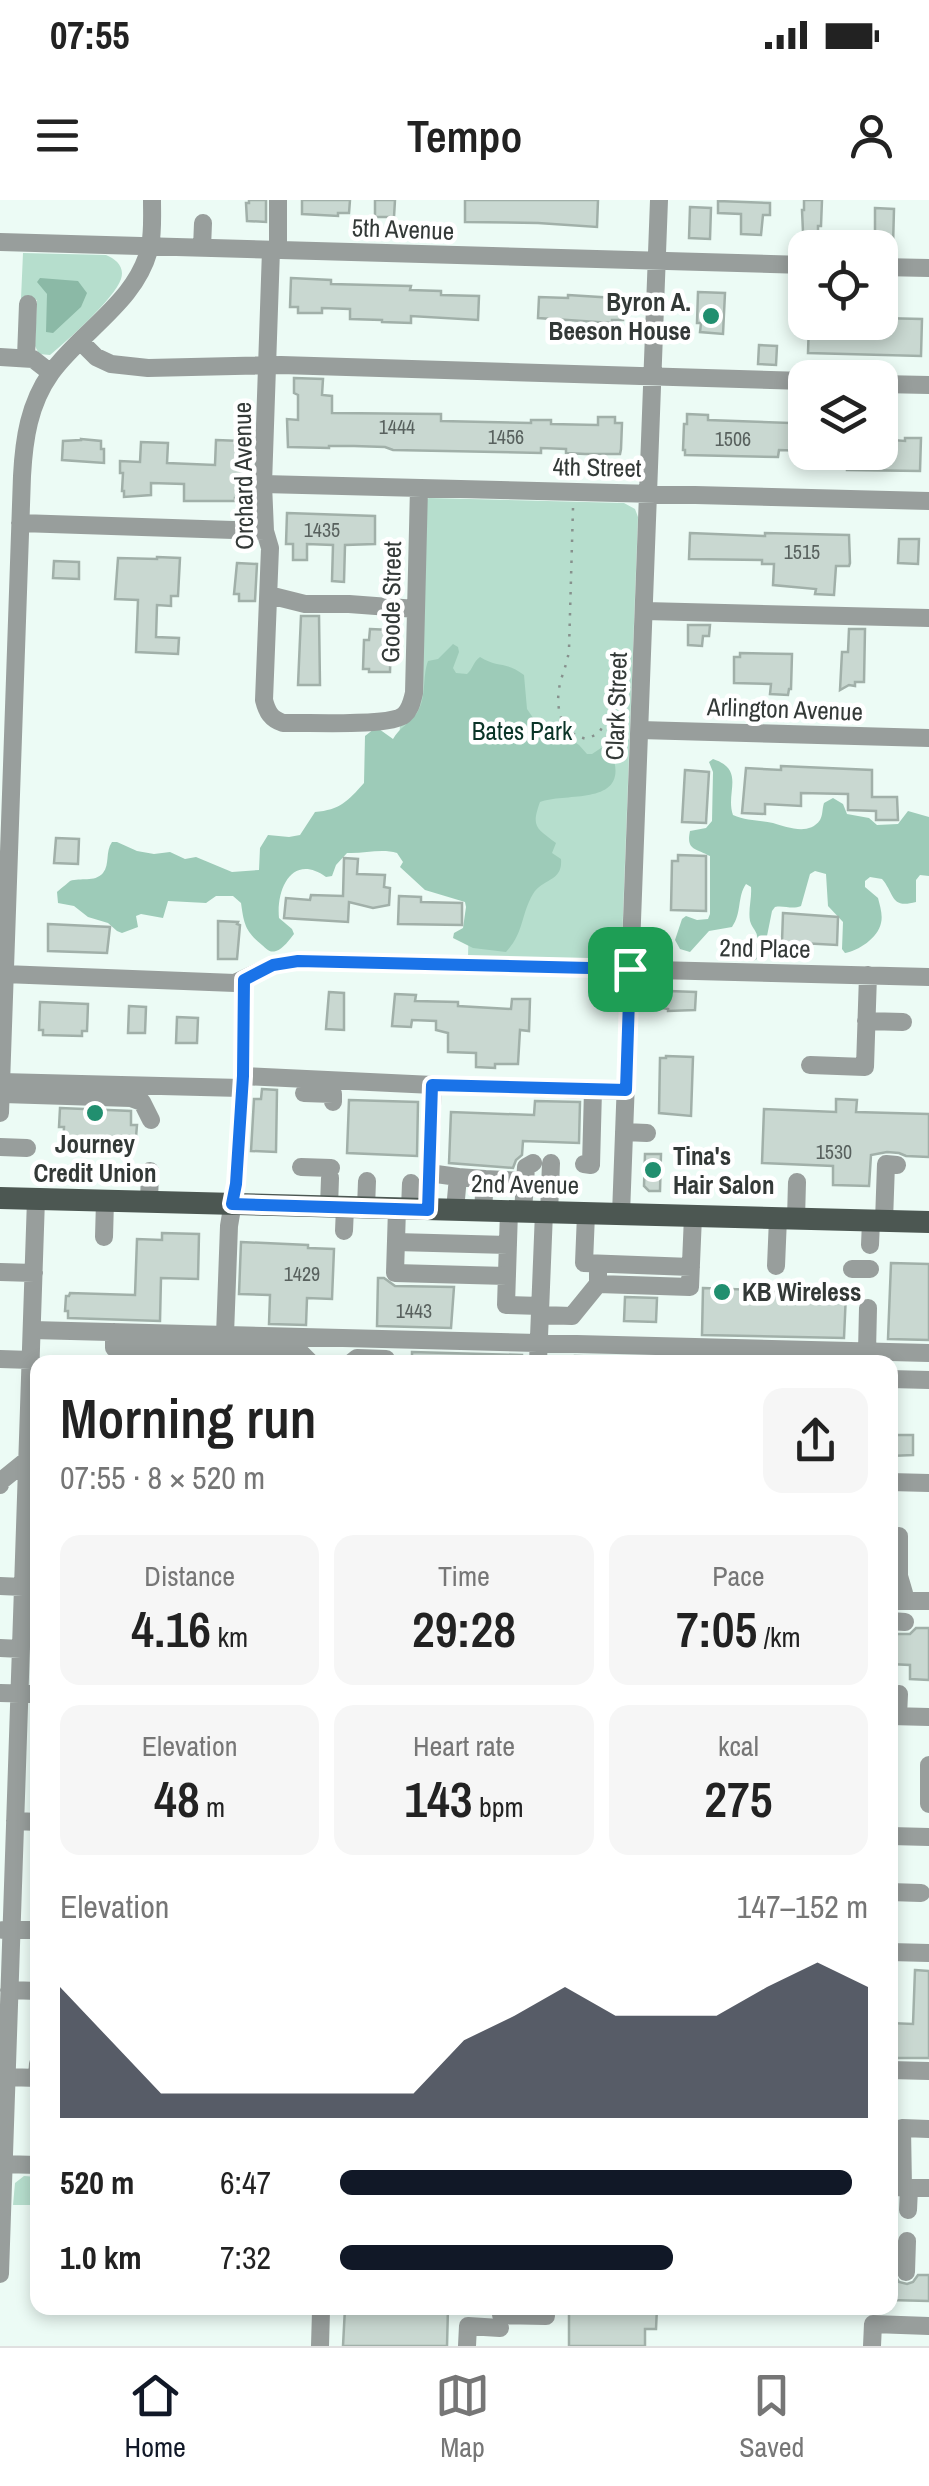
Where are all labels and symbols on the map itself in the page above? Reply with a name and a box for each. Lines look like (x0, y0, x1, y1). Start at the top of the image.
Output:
street label: 5th Avenue (351, 210, 455, 248)
place label: Byron A. Beeson House (549, 285, 691, 348)
marker: Byron A. Beeson House (700, 305, 722, 327)
street label: Orchard Avenue (225, 402, 261, 550)
house number: 1444 (379, 413, 415, 440)
house number: 1456 (488, 423, 524, 450)
house number: 1506 (715, 425, 751, 452)
street label: 4th Street (552, 449, 642, 485)
house number: 1435 (304, 516, 340, 543)
house number: 1515 (784, 538, 820, 565)
street label: Goode Street (373, 540, 409, 663)
street label: Clark Street (597, 651, 635, 761)
street label: Arlington Avenue (706, 689, 863, 729)
park label: Bates Park (472, 714, 573, 748)
pin (588, 927, 673, 1012)
street label: 2nd Place (719, 930, 811, 966)
marker: Journey Credit Union (84, 1102, 106, 1124)
place label: Journey Credit Union (33, 1127, 157, 1190)
house number: 1530 (816, 1138, 852, 1165)
place label: Tina's Hair Salon (673, 1139, 774, 1202)
marker: Tina's Hair Salon (642, 1159, 664, 1181)
street label: 2nd Avenue (471, 1166, 579, 1202)
house number: 1429 (284, 1260, 320, 1287)
place label: KB Wireless (742, 1275, 861, 1309)
marker: KB Wireless (711, 1281, 733, 1303)
house number: 1443 (396, 1297, 432, 1324)

